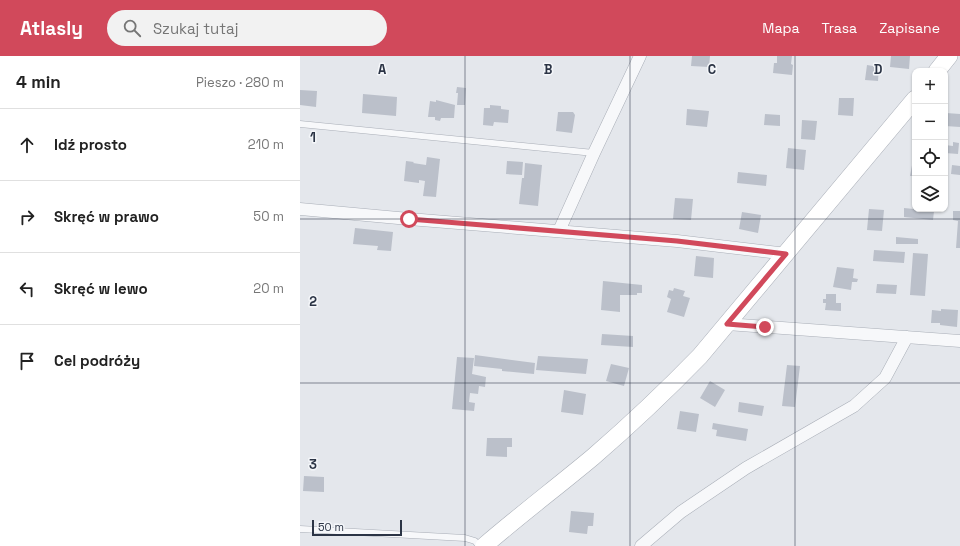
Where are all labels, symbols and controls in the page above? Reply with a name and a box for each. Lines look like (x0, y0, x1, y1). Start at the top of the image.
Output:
search box (107, 10, 387, 46)
text: Atlasly (20, 16, 83, 41)
icon: search (121, 17, 143, 39)
text: Szukaj tutaj (153, 19, 238, 38)
text: Mapa (762, 19, 800, 37)
text: Trasa (822, 19, 857, 37)
text: Zapisane (879, 19, 940, 37)
text: A (378, 61, 387, 78)
text: B (544, 61, 553, 78)
text: C (708, 61, 716, 78)
text: D (874, 61, 883, 78)
map controls (912, 68, 948, 212)
button: + (912, 68, 948, 104)
text: 4 min (16, 71, 61, 93)
text: Pieszo · 280 m (196, 74, 284, 91)
button: − (912, 104, 948, 140)
text: 1 (310, 129, 316, 146)
icon: ahead (16, 134, 38, 156)
text: Idź prosto (54, 135, 127, 154)
text: 210 m (248, 136, 284, 153)
button: locate (912, 140, 948, 176)
button: layers (912, 176, 948, 212)
icon: right (16, 206, 38, 228)
text: Skręć w prawo (54, 207, 159, 226)
text: 50 m (253, 208, 284, 225)
route start (400, 210, 418, 228)
icon: left (16, 278, 38, 300)
text: Skręć w lewo (54, 279, 148, 298)
text: 20 m (253, 280, 284, 297)
text: 2 (309, 293, 317, 310)
route end (756, 318, 774, 336)
icon: arrive (16, 350, 38, 372)
text: Cel podróży (54, 351, 140, 370)
text: 3 (309, 456, 317, 473)
scale bar (312, 518, 402, 537)
text: 50 m (318, 520, 344, 534)

